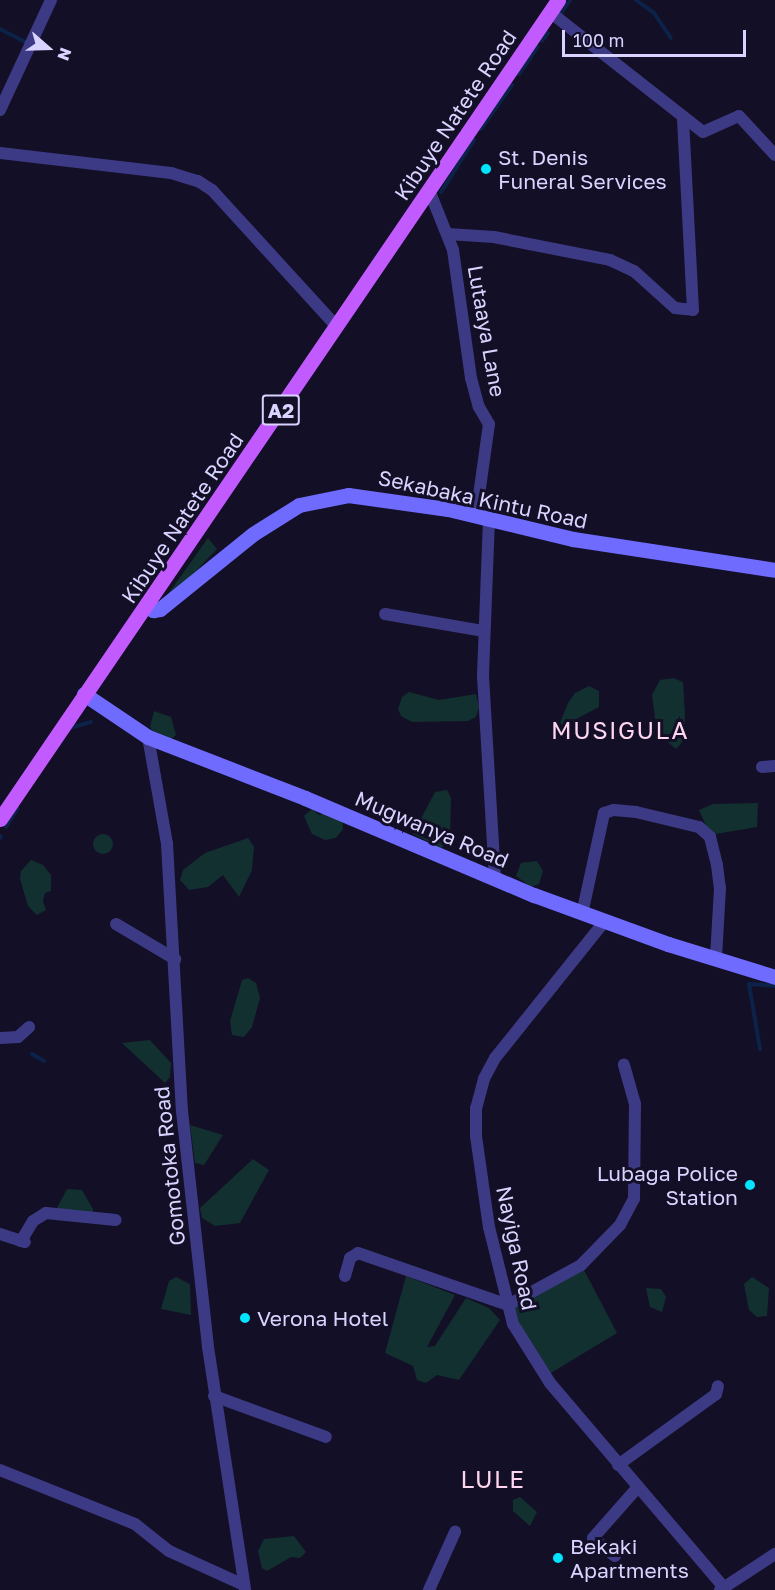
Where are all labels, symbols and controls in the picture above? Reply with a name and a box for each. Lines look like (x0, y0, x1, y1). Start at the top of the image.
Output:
north arrow (18, 18, 78, 78)
scale bar (565, 18, 750, 56)
street label: Kibuye Natete Road (389, 25, 521, 205)
text: 100 m (573, 29, 624, 51)
text: N (53, 45, 76, 63)
place label: St. Denis Funeral Services (498, 144, 667, 194)
marker: St. Denis Funeral Services (479, 162, 493, 176)
street label: Lutaaya Lane (463, 263, 511, 399)
road number: A2 (262, 393, 300, 427)
street label: Kibuye Natete Road (116, 428, 248, 608)
street label: Sekabaka Kintu Road (376, 464, 590, 534)
district label: MUSIGULA (551, 716, 689, 744)
street label: Mugwanya Road (351, 785, 513, 873)
street label: Gomotoka Road (148, 1085, 190, 1247)
place label: Lubaga Police Station (597, 1160, 738, 1210)
marker: Lubaga Police Station (743, 1178, 757, 1192)
street label: Nayiga Road (492, 1184, 542, 1312)
place label: Verona Hotel (257, 1305, 388, 1331)
marker: Verona Hotel (238, 1311, 252, 1325)
district label: LULE (461, 1465, 525, 1493)
place label: Bekaki Apartments (570, 1533, 689, 1583)
marker: Bekaki Apartments (551, 1551, 565, 1565)

